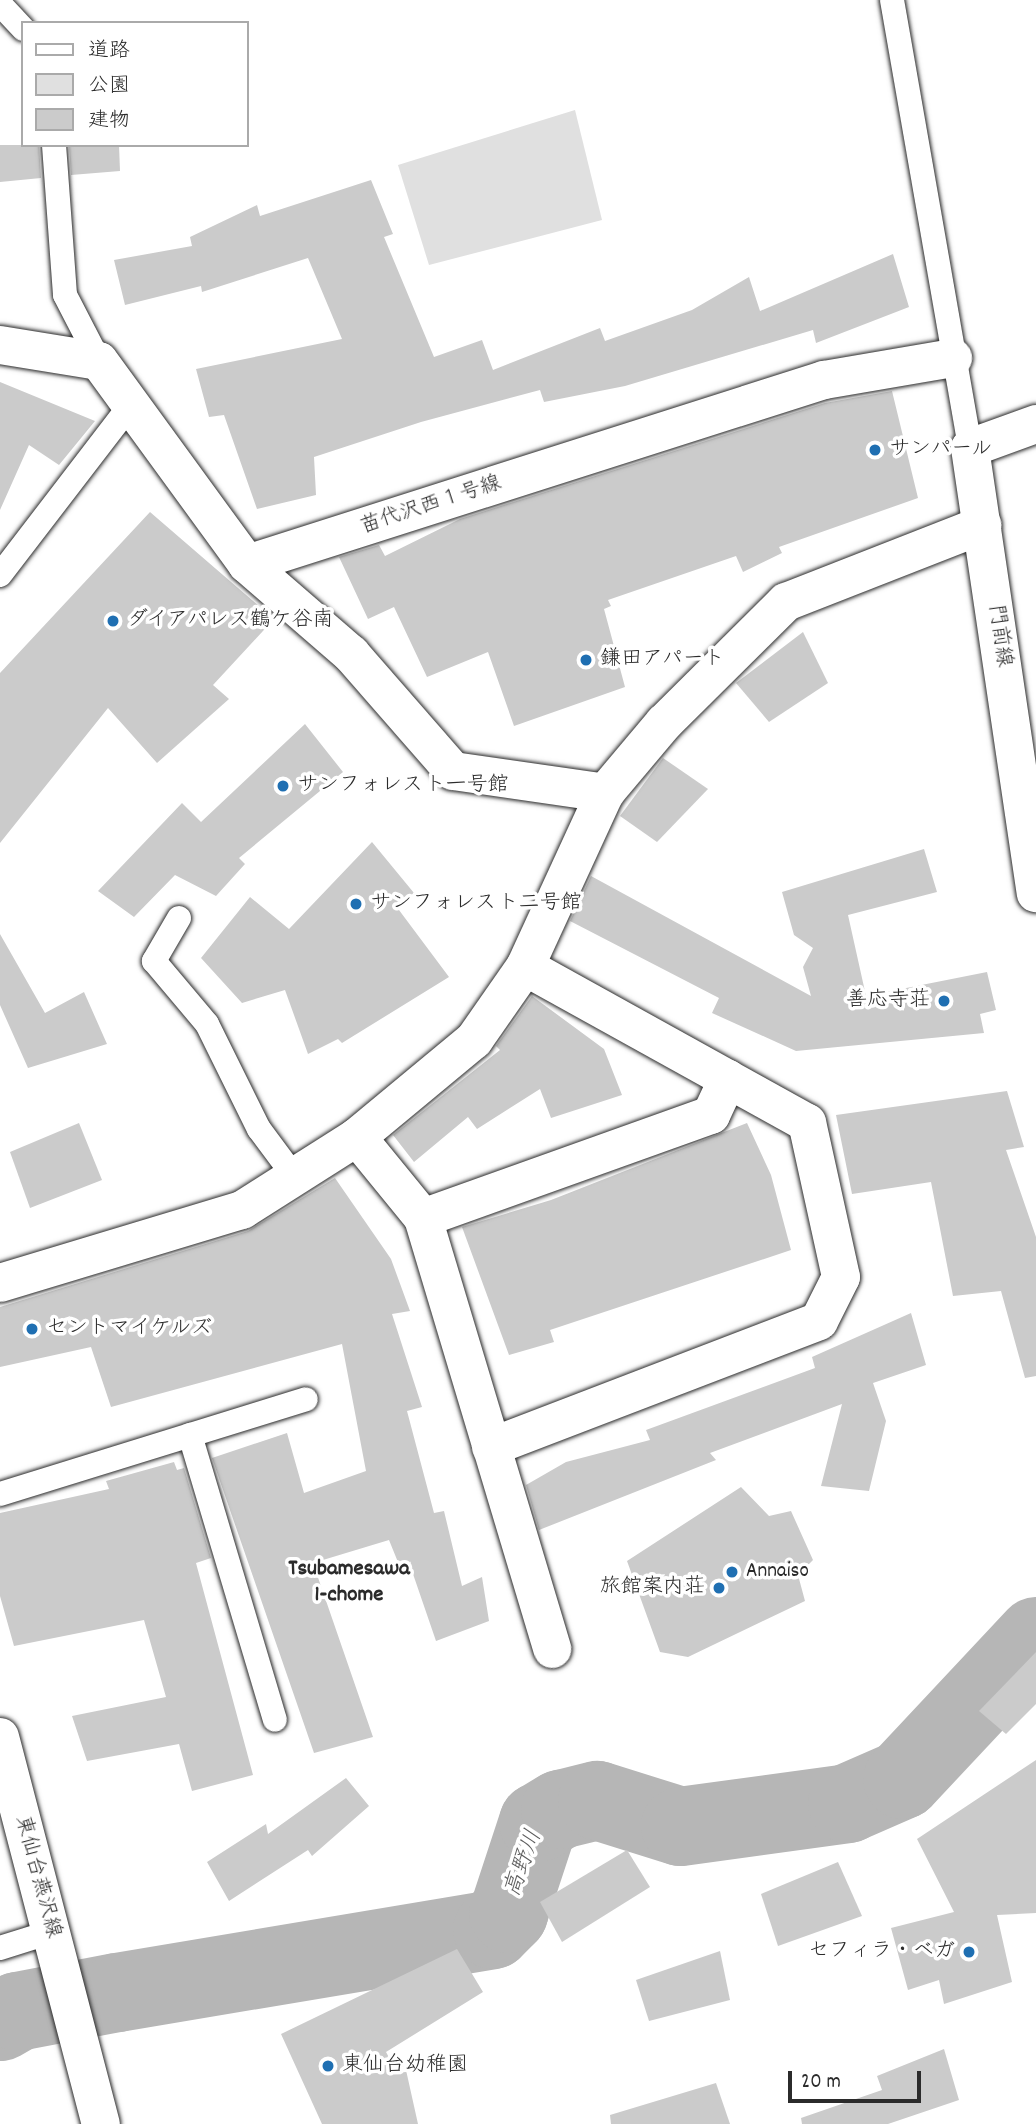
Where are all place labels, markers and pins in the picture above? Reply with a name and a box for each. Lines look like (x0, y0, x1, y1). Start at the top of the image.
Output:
place label: サンパール (889, 437, 994, 463)
marker: サンパール (867, 442, 883, 458)
place label: ダイアパレス鶴ケ谷南 (127, 608, 337, 634)
marker: ダイアパレス鶴ケ谷南 (105, 613, 121, 629)
place label: 鎌田アパート (600, 647, 726, 673)
marker: 鎌田アパート (578, 652, 594, 668)
place label: サンフォレスト一号館 (297, 773, 507, 799)
marker: サンフォレスト一号館 (275, 778, 291, 794)
place label: サンフォレスト二号館 (370, 891, 580, 917)
marker: サンフォレスト二号館 (348, 896, 364, 912)
place label: 善応寺荘 (846, 988, 930, 1014)
marker: 善応寺荘 (936, 993, 952, 1009)
place label: セントマイケルズ (46, 1316, 214, 1342)
marker: セントマイケルズ (24, 1321, 40, 1337)
place label: Annaiso (746, 1559, 809, 1585)
marker: Annaiso (724, 1564, 740, 1580)
place label: 旅館案内荘 (600, 1575, 705, 1601)
marker: 旅館案内荘 (711, 1580, 727, 1596)
place label: セフィラ・ベガ (808, 1939, 955, 1965)
marker: セフィラ・ベガ (961, 1944, 977, 1960)
place label: 東仙台幼稚園 (342, 2053, 468, 2079)
marker: 東仙台幼稚園 (320, 2058, 336, 2074)

